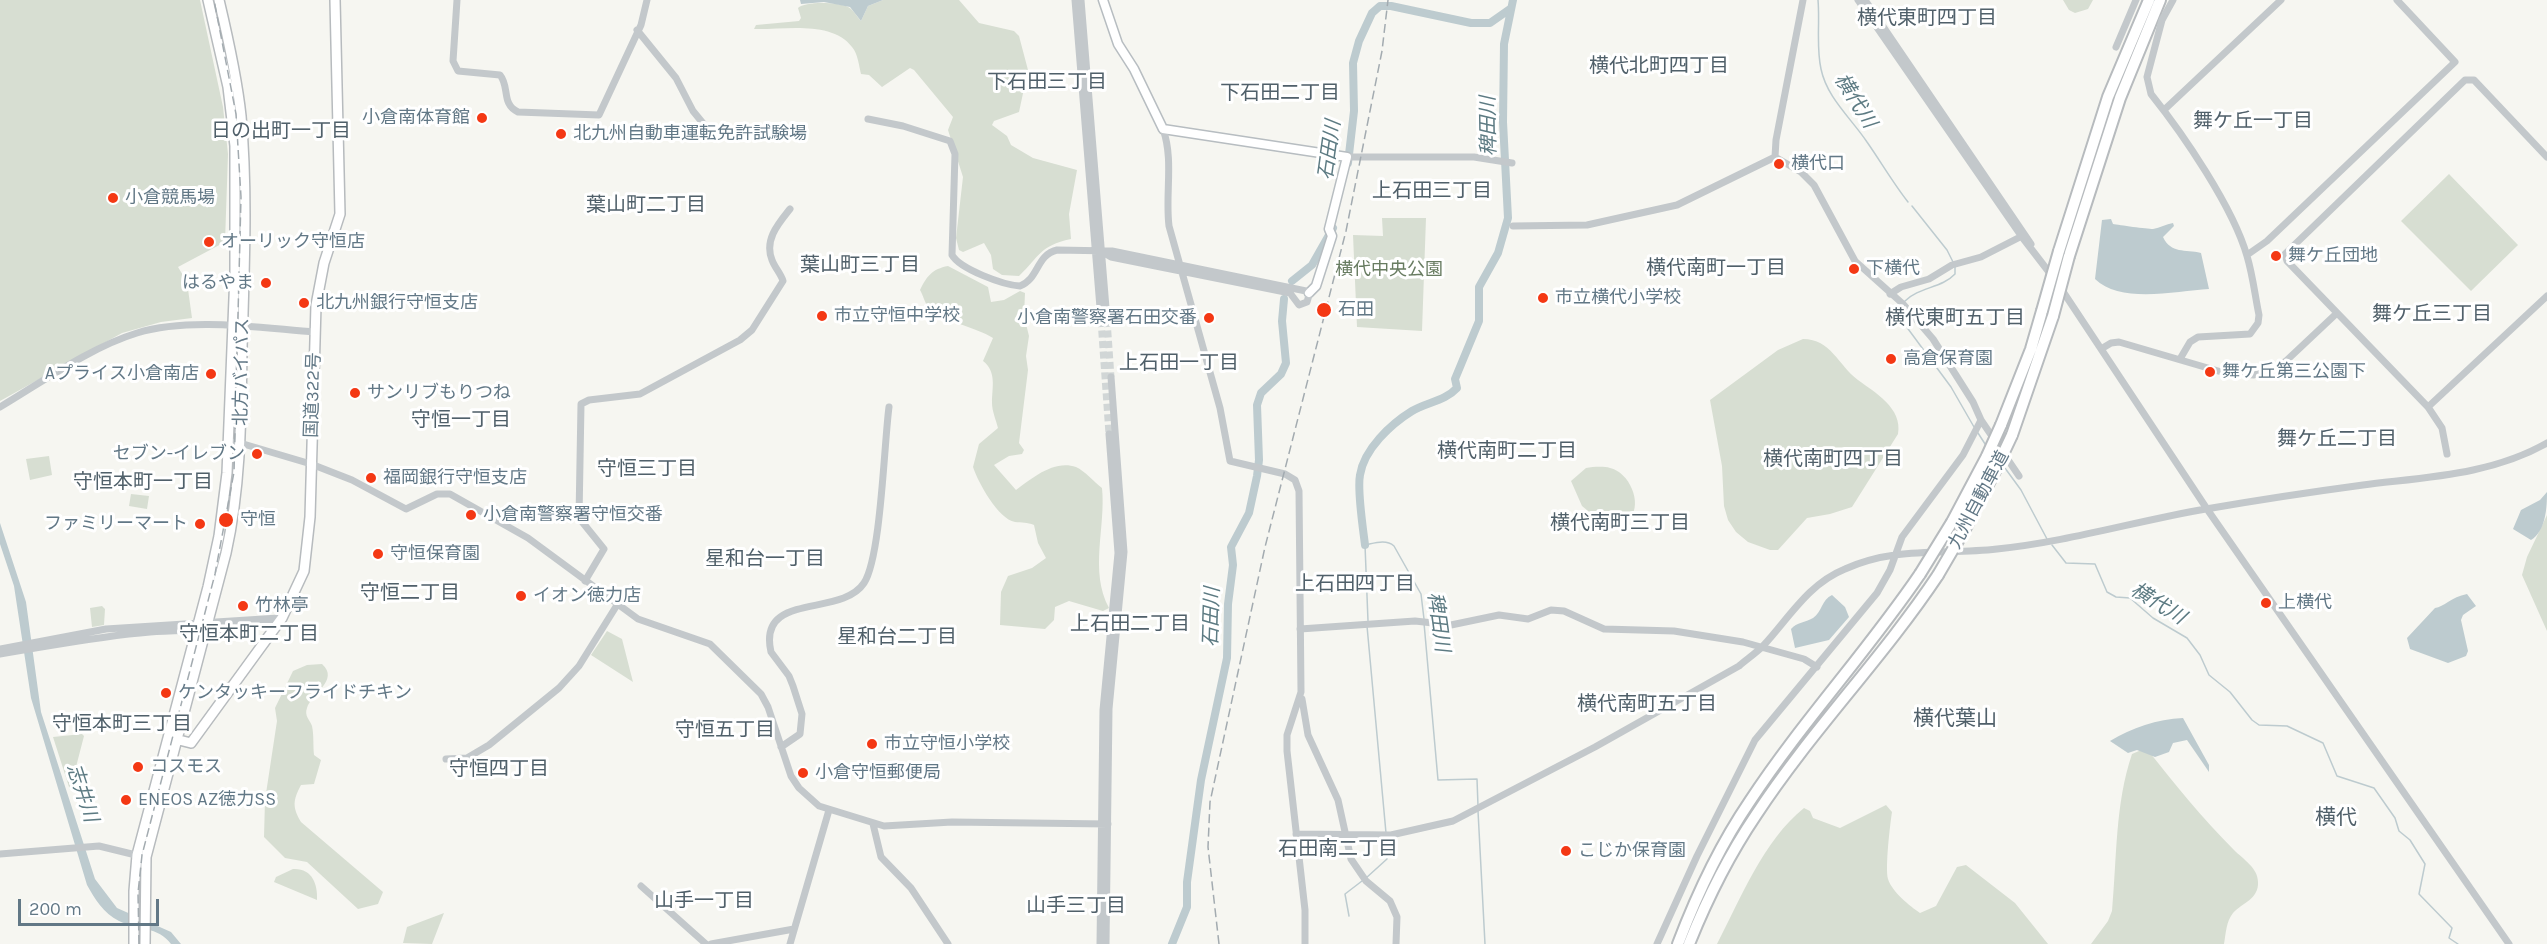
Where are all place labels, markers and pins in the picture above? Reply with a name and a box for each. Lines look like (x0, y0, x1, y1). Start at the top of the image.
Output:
place label: 小倉南体育館 (362, 107, 470, 129)
marker: 小倉南体育館 (475, 111, 489, 125)
place label: 北九州自動車運転免許試験場 (573, 123, 807, 145)
marker: 北九州自動車運転免許試験場 (554, 127, 568, 141)
place label: 横代口 (1791, 153, 1845, 175)
marker: 横代口 (1772, 157, 1786, 171)
place label: 小倉競馬場 (125, 187, 215, 209)
marker: 小倉競馬場 (106, 191, 120, 205)
place label: オーリック守恒店 (221, 231, 365, 253)
marker: オーリック守恒店 (202, 235, 216, 249)
place label: 舞ケ丘団地 (2288, 245, 2378, 267)
marker: 舞ケ丘団地 (2269, 249, 2283, 263)
place label: 下横代 (1866, 258, 1920, 280)
marker: 下横代 (1847, 262, 1861, 276)
place label: はるやま (182, 272, 254, 294)
marker: はるやま (259, 276, 273, 290)
place label: 市立横代小学校 (1555, 287, 1681, 309)
marker: 市立横代小学校 (1536, 291, 1550, 305)
place label: 北九州銀行守恒支店 (316, 292, 478, 314)
marker: 北九州銀行守恒支店 (297, 296, 311, 310)
place label: 石田 (1338, 299, 1374, 321)
marker: 石田 (1315, 301, 1333, 319)
place label: 市立守恒中学校 (834, 305, 960, 327)
place label: 小倉南警察署石田交番 (1017, 307, 1197, 329)
marker: 市立守恒中学校 (815, 309, 829, 323)
marker: 小倉南警察署石田交番 (1202, 311, 1216, 325)
place label: 高倉保育園 (1903, 348, 1993, 370)
marker: 高倉保育園 (1884, 352, 1898, 366)
place label: 舞ケ丘第三公園下 (2222, 361, 2366, 383)
place label: Aプライス小倉南店 (45, 363, 199, 385)
marker: 舞ケ丘第三公園下 (2203, 365, 2217, 379)
marker: Aプライス小倉南店 (204, 367, 218, 381)
place label: サンリブもりつね (367, 382, 511, 404)
marker: サンリブもりつね (348, 386, 362, 400)
place label: セブン-イレブン (113, 443, 245, 465)
marker: セブン-イレブン (250, 447, 264, 461)
place label: 福岡銀行守恒支店 (383, 467, 527, 489)
marker: 福岡銀行守恒支店 (364, 471, 378, 485)
place label: 小倉南警察署守恒交番 (483, 504, 663, 526)
marker: 小倉南警察署守恒交番 (464, 508, 478, 522)
place label: 守恒 (240, 509, 276, 531)
marker: 守恒 (217, 511, 235, 529)
place label: ファミリーマート (44, 513, 188, 535)
marker: ファミリーマート (193, 517, 207, 531)
place label: 守恒保育園 (390, 543, 480, 565)
marker: 守恒保育園 (371, 547, 385, 561)
place label: イオン徳力店 (533, 585, 641, 607)
marker: イオン徳力店 (514, 589, 528, 603)
place label: 上横代 (2278, 592, 2332, 614)
place label: 竹林亭 (255, 595, 309, 617)
marker: 上横代 (2259, 596, 2273, 610)
marker: 竹林亭 (236, 599, 250, 613)
place label: ケンタッキーフライドチキン (178, 682, 412, 704)
marker: ケンタッキーフライドチキン (159, 686, 173, 700)
place label: 市立守恒小学校 (884, 733, 1010, 755)
marker: 市立守恒小学校 (865, 737, 879, 751)
place label: コスモス (150, 756, 222, 778)
marker: コスモス (131, 760, 145, 774)
place label: 小倉守恒郵便局 (815, 762, 941, 784)
marker: 小倉守恒郵便局 (796, 766, 810, 780)
place label: ENEOS AZ徳力SS (138, 789, 276, 811)
marker: ENEOS AZ徳力SS (119, 793, 133, 807)
place label: こじか保育園 (1578, 840, 1686, 862)
marker: こじか保育園 (1559, 844, 1573, 858)

